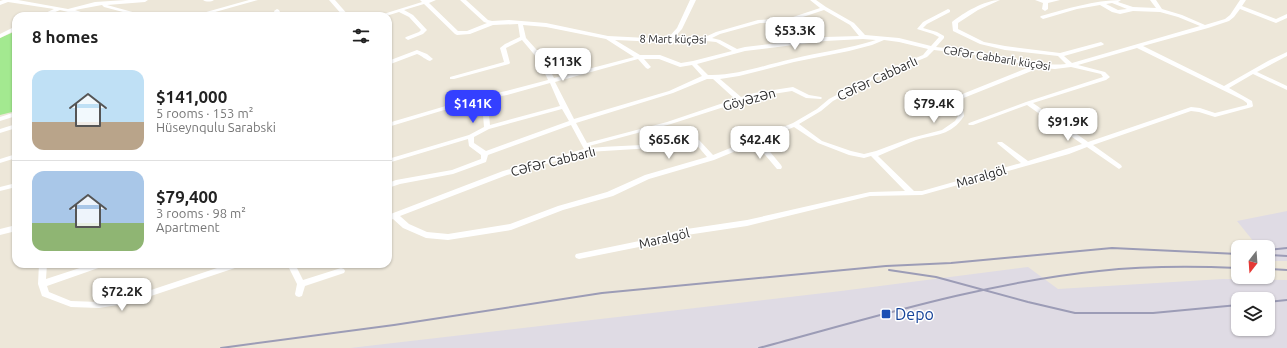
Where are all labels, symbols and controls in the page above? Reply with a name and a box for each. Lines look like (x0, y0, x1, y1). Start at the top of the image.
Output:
pin: $53.3K (762, 17, 828, 51)
text: $53.3K (774, 23, 816, 37)
icon: filters (350, 25, 372, 47)
text: 8 homes (32, 27, 98, 46)
street label: 8 Mart küçəsi (639, 32, 707, 46)
street label: Cəfər Cabbarlı küçəsi (943, 44, 1051, 72)
pin: $113K (535, 48, 591, 82)
street label: Cəfər Cabbarlı (835, 53, 919, 103)
text: $113K (544, 54, 582, 68)
street label: Göyəzən (721, 85, 777, 113)
icon: home (64, 86, 112, 134)
text: $141,000 (156, 87, 227, 106)
pin: $141K (445, 90, 501, 124)
pin: $79.4K (901, 90, 967, 124)
text: $141K (454, 96, 492, 110)
text: $79.4K (913, 96, 955, 110)
text: 5 rooms · 153 m² (156, 106, 253, 120)
pin: $91.9K (1035, 108, 1101, 142)
text: $91.9K (1047, 114, 1089, 128)
text: Hüseynqulu Sarabski (156, 120, 276, 134)
pin: $65.6K (636, 126, 702, 160)
pin: $42.4K (727, 126, 793, 160)
text: $65.6K (648, 132, 690, 146)
text: $42.4K (739, 132, 781, 146)
street label: Cəfər Cabbarlı (509, 144, 597, 178)
street label: Maralgöl (954, 162, 1008, 190)
icon: home (64, 187, 112, 235)
text: $79,400 (156, 187, 218, 206)
text: 3 rooms · 98 m² (156, 206, 246, 220)
text: Apartment (156, 220, 220, 234)
street label: Maralgöl (637, 225, 691, 251)
north arrow (1231, 240, 1275, 284)
map controls (1231, 240, 1275, 336)
pin: $72.2K (89, 278, 155, 312)
text: $72.2K (101, 284, 143, 298)
button: layers (1231, 292, 1275, 336)
place label: Depo (895, 305, 934, 323)
marker: Depo (880, 308, 892, 320)

